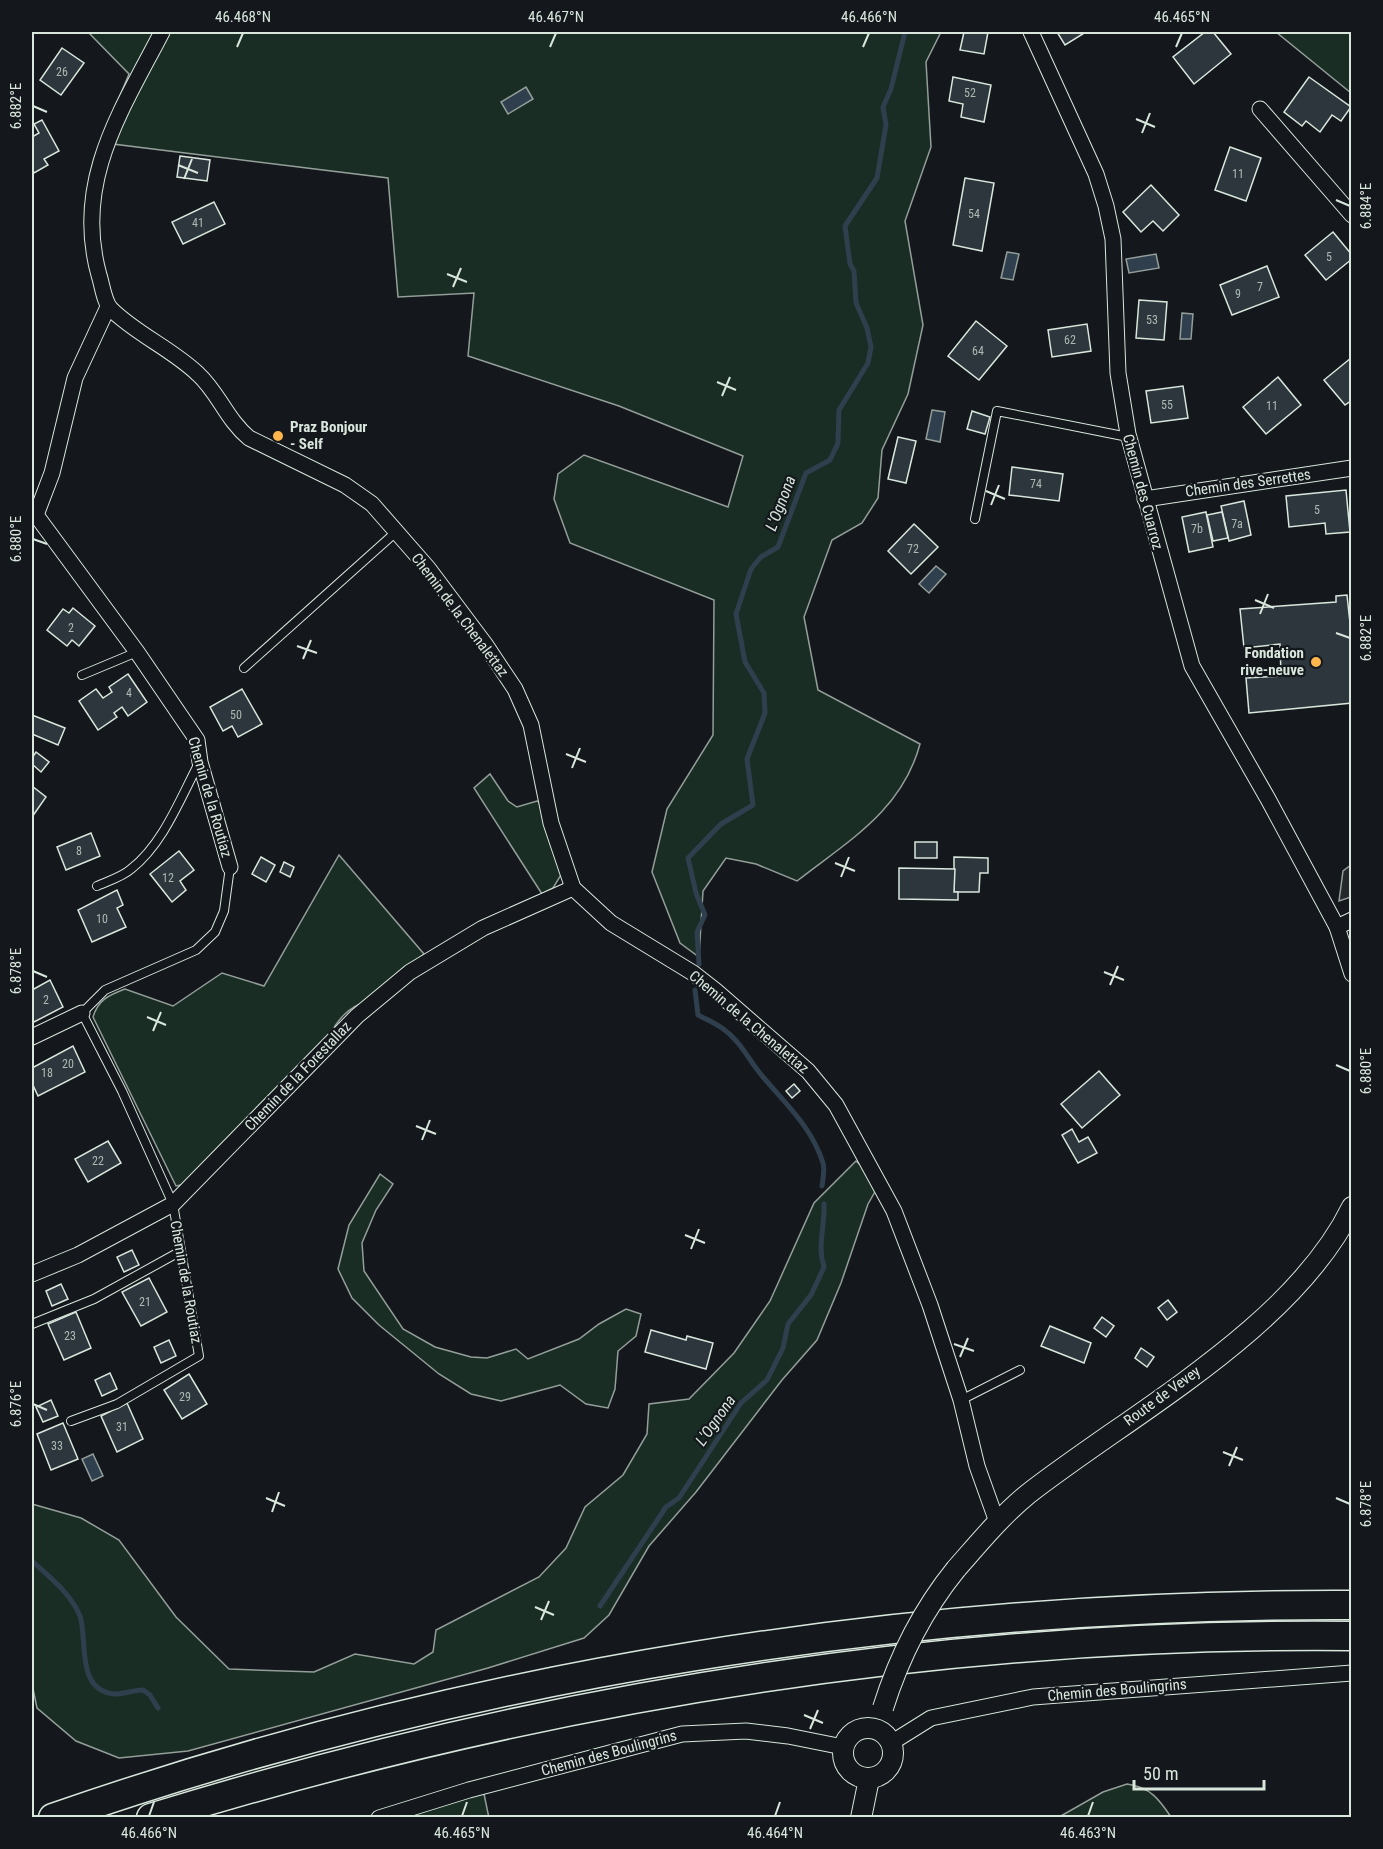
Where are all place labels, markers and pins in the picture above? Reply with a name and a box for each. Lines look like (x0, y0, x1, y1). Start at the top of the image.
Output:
place label: Praz Bonjour - Self (290, 418, 367, 453)
marker: Praz Bonjour - Self (271, 429, 285, 443)
place label: Fondation rive-neuve (1240, 644, 1304, 679)
marker: Fondation rive-neuve (1309, 655, 1323, 669)

